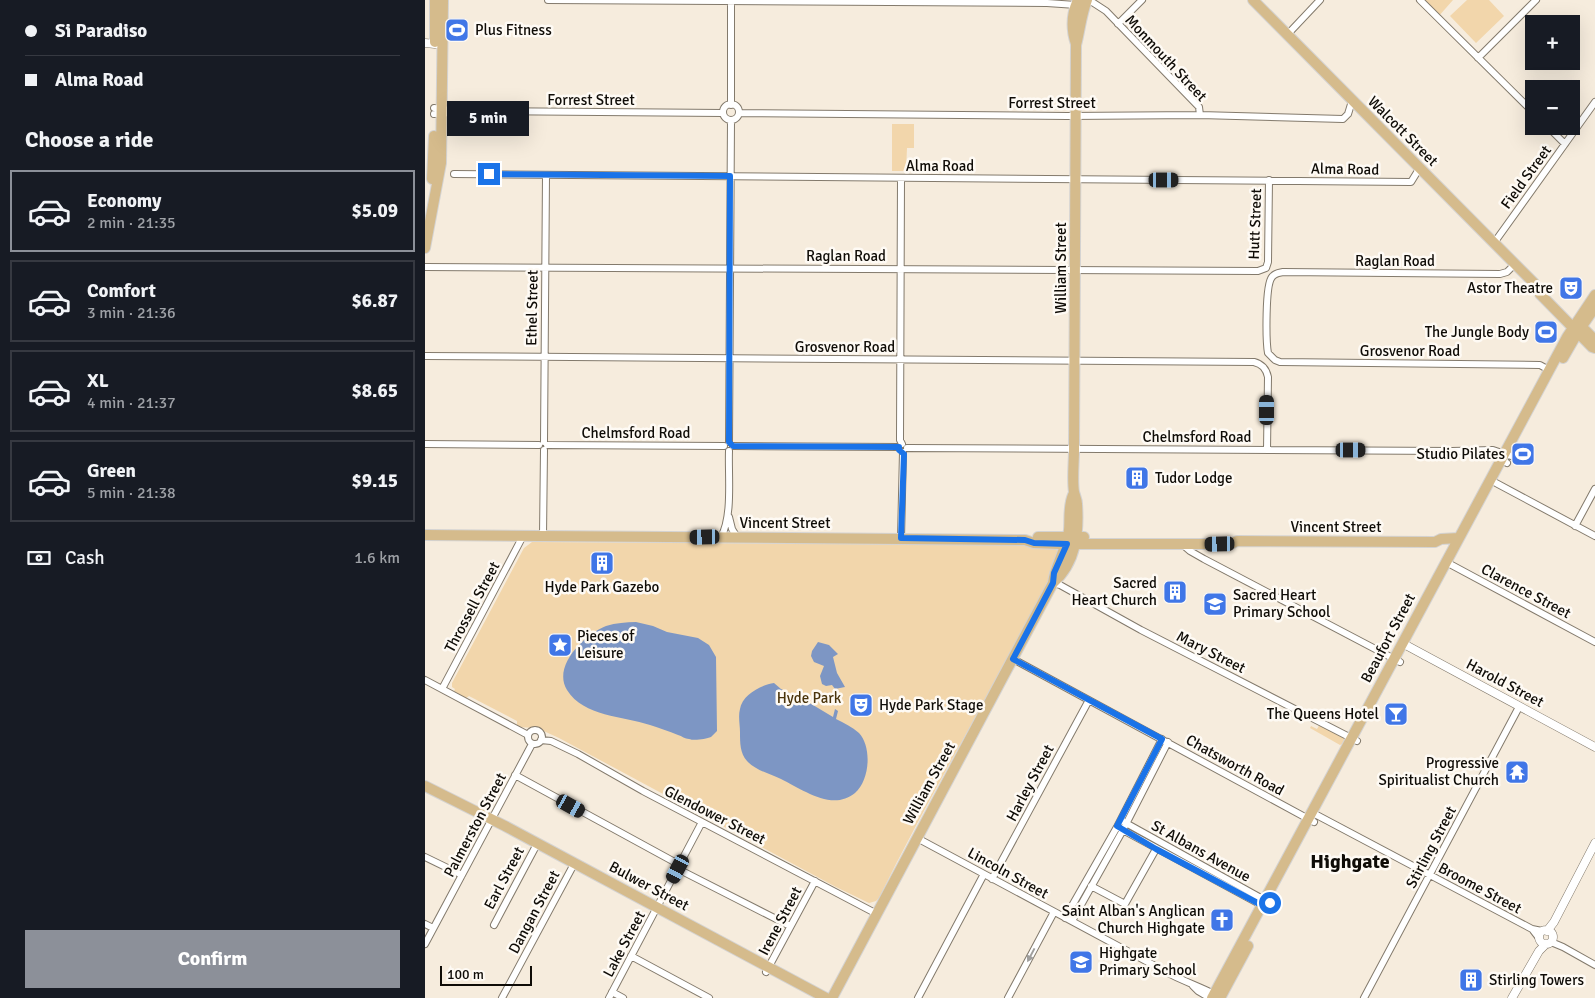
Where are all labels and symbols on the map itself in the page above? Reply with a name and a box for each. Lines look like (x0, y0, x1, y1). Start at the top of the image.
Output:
street label: Monmouth Street (1121, 11, 1211, 105)
sports icon: Plus Fitness (444, 17, 470, 43)
place label: Plus Fitness (475, 21, 552, 39)
street label: Forrest Street (547, 91, 635, 109)
street label: Walcott Street (1364, 92, 1442, 170)
street label: Forrest Street (1008, 94, 1096, 112)
callout: 5 min (448, 101, 530, 136)
street label: Field Street (1497, 142, 1555, 212)
street label: Alma Road (906, 157, 974, 175)
street label: Alma Road (1311, 159, 1379, 179)
route end (478, 163, 500, 185)
car (1149, 173, 1179, 188)
street label: Hutt Street (1245, 188, 1265, 260)
street label: William Street (1052, 222, 1070, 314)
street label: Raglan Road (806, 247, 886, 265)
street label: Raglan Road (1355, 252, 1435, 270)
street label: Ethel Street (522, 270, 542, 346)
theatre icon: Astor Theatre (1558, 275, 1584, 301)
place label: Astor Theatre (1467, 279, 1553, 297)
sports icon: The Jungle Body (1533, 319, 1559, 345)
place label: The Jungle Body (1425, 323, 1529, 341)
street label: Grosvenor Road (795, 338, 895, 356)
street label: Grosvenor Road (1360, 342, 1460, 360)
car (1259, 395, 1274, 425)
street label: Chelmsford Road (581, 424, 691, 442)
street label: Chelmsford Road (1142, 428, 1252, 446)
sports icon: Studio Pilates (1510, 441, 1536, 467)
car (1336, 443, 1366, 458)
place label: Studio Pilates (1417, 445, 1505, 463)
building icon: Tudor Lodge (1124, 465, 1150, 491)
place label: Tudor Lodge (1155, 469, 1233, 487)
street label: Vincent Street (739, 514, 831, 532)
street label: Vincent Street (1290, 518, 1382, 536)
car (689, 529, 720, 545)
car (1204, 536, 1235, 552)
building icon: Hyde Park Gazebo (589, 550, 615, 576)
street label: Throssell Street (441, 559, 503, 655)
street label: Clarence Street (1478, 560, 1574, 622)
place label: Sacred Heart Church (1071, 574, 1157, 609)
place label: Hyde Park Gazebo (545, 578, 660, 596)
building icon: Sacred Heart Church (1162, 579, 1188, 605)
place label: Sacred Heart Primary School (1233, 586, 1330, 621)
street label: Beaufort Street (1357, 590, 1419, 686)
school or university icon: Sacred Heart Primary School (1202, 591, 1228, 617)
place label: Pieces of Leisure (577, 627, 635, 662)
street label: Mary Street (1173, 627, 1249, 677)
place icon: Pieces of Leisure (547, 632, 573, 658)
street label: Harold Street (1463, 655, 1547, 711)
park label: Hyde Park (777, 689, 842, 707)
theatre icon: Hyde Park Stage (848, 692, 874, 718)
place label: Hyde Park Stage (879, 696, 983, 714)
bar icon: The Queens Hotel (1383, 701, 1409, 727)
place label: The Queens Hotel (1267, 705, 1379, 723)
street label: Chatsworth Road (1183, 731, 1287, 799)
street label: William Street (899, 739, 959, 827)
street label: Harley Street (1002, 742, 1058, 824)
place label: Progressive Spiritualist Church (1378, 754, 1499, 789)
temple icon: Progressive Spiritualist Church (1504, 759, 1530, 785)
street label: Palmerston Street (440, 770, 510, 880)
street label: Glendower Street (661, 782, 769, 848)
car (554, 792, 587, 820)
street label: Stirling Street (1402, 803, 1460, 891)
street label: St Albans Avenue (1148, 816, 1254, 886)
street label: Lincoln Street (964, 843, 1052, 903)
street label: Earl Street (480, 844, 528, 912)
district label: Highgate (1310, 849, 1390, 874)
car (664, 852, 691, 886)
street label: Bulwer Street (606, 857, 692, 915)
street label: Broome Street (1435, 859, 1525, 917)
street label: Dangan Street (505, 867, 563, 957)
street label: Irene Street (754, 884, 806, 958)
route start (1259, 892, 1281, 914)
place label: Saint Alban's Anglican Church Highgate (1062, 902, 1205, 937)
church icon: Saint Alban's Anglican Church Highgate (1209, 907, 1235, 933)
street label: Lake Street (599, 908, 649, 980)
place label: Highgate Primary School (1099, 944, 1196, 979)
one-way arrow (1027, 948, 1035, 962)
school or university icon: Highgate Primary School (1068, 949, 1094, 975)
scale bar (440, 963, 533, 986)
building icon: Stirling Towers (1458, 967, 1484, 993)
place label: Stirling Towers (1489, 971, 1585, 989)

